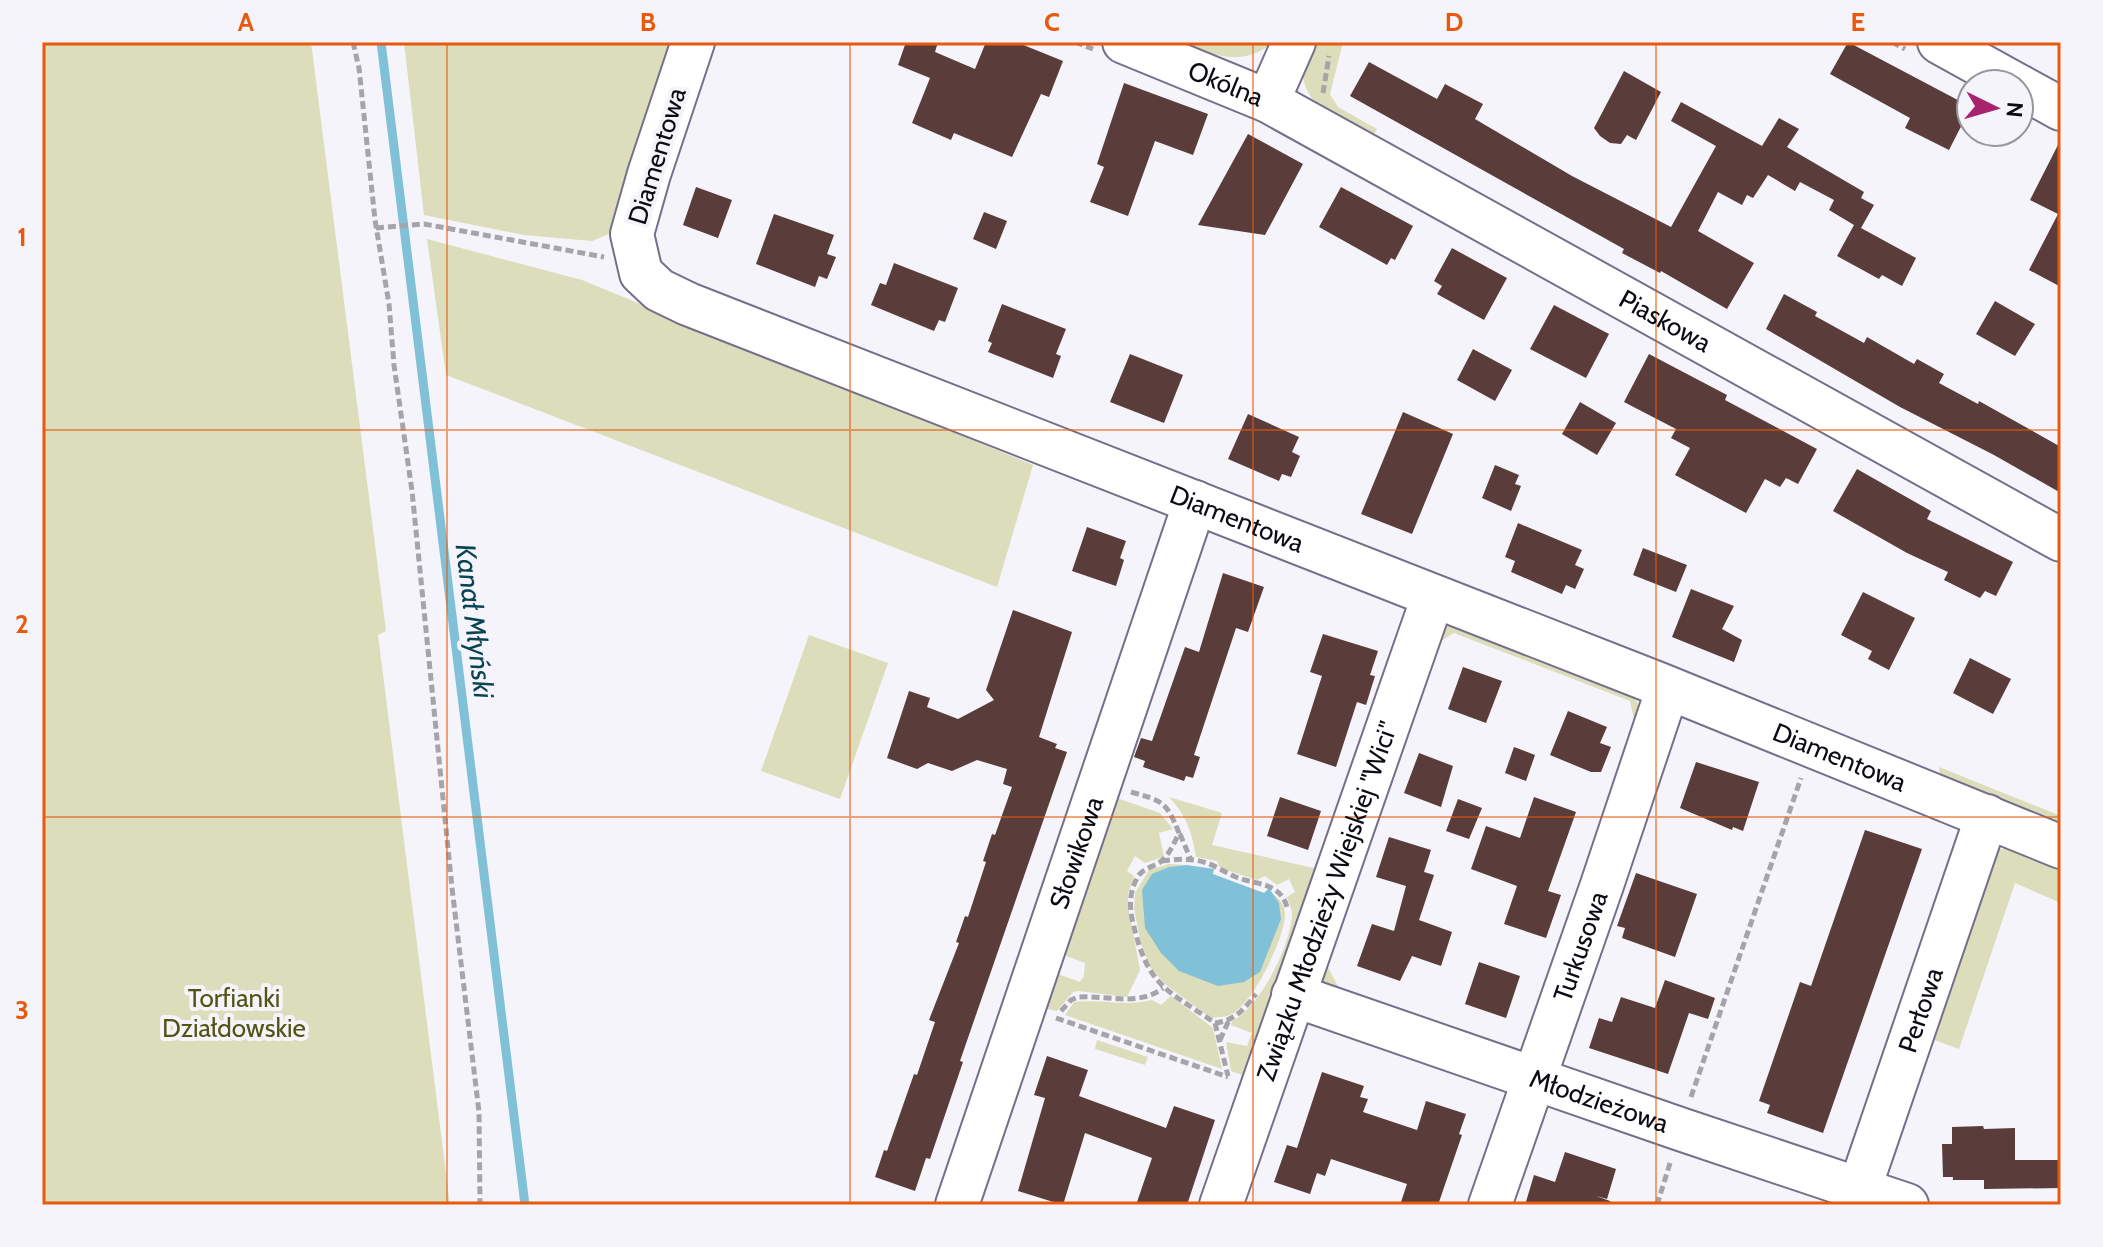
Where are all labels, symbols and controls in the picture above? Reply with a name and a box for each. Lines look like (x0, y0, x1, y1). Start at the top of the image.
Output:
text: A (238, 6, 255, 38)
text: B (640, 6, 656, 38)
text: C (1044, 6, 1060, 38)
text: D (1445, 6, 1463, 38)
text: E (1851, 6, 1865, 38)
street label: Okólna (1183, 54, 1269, 114)
north arrow (1955, 68, 2035, 148)
street label: Diamentowa (621, 83, 693, 228)
text: N (2000, 101, 2029, 119)
text: 1 (17, 221, 27, 253)
street label: Piaskowa (1614, 283, 1717, 359)
street label: Diamentowa (1165, 478, 1309, 560)
water label: Kanał Młyński (449, 542, 501, 701)
text: 2 (15, 608, 29, 640)
street label: Diamentowa (1768, 716, 1911, 799)
street label: Związku Młodzieży Wiejskiej "Wici" (1250, 717, 1404, 1085)
street label: Słowikowa (1042, 792, 1110, 913)
street label: Turkusowa (1546, 886, 1615, 1006)
street label: Perłowa (1891, 963, 1950, 1057)
park label: Torfianki Działdowskie (162, 982, 306, 1044)
text: 3 (15, 994, 29, 1026)
street label: Młodzieżowa (1526, 1062, 1673, 1140)

